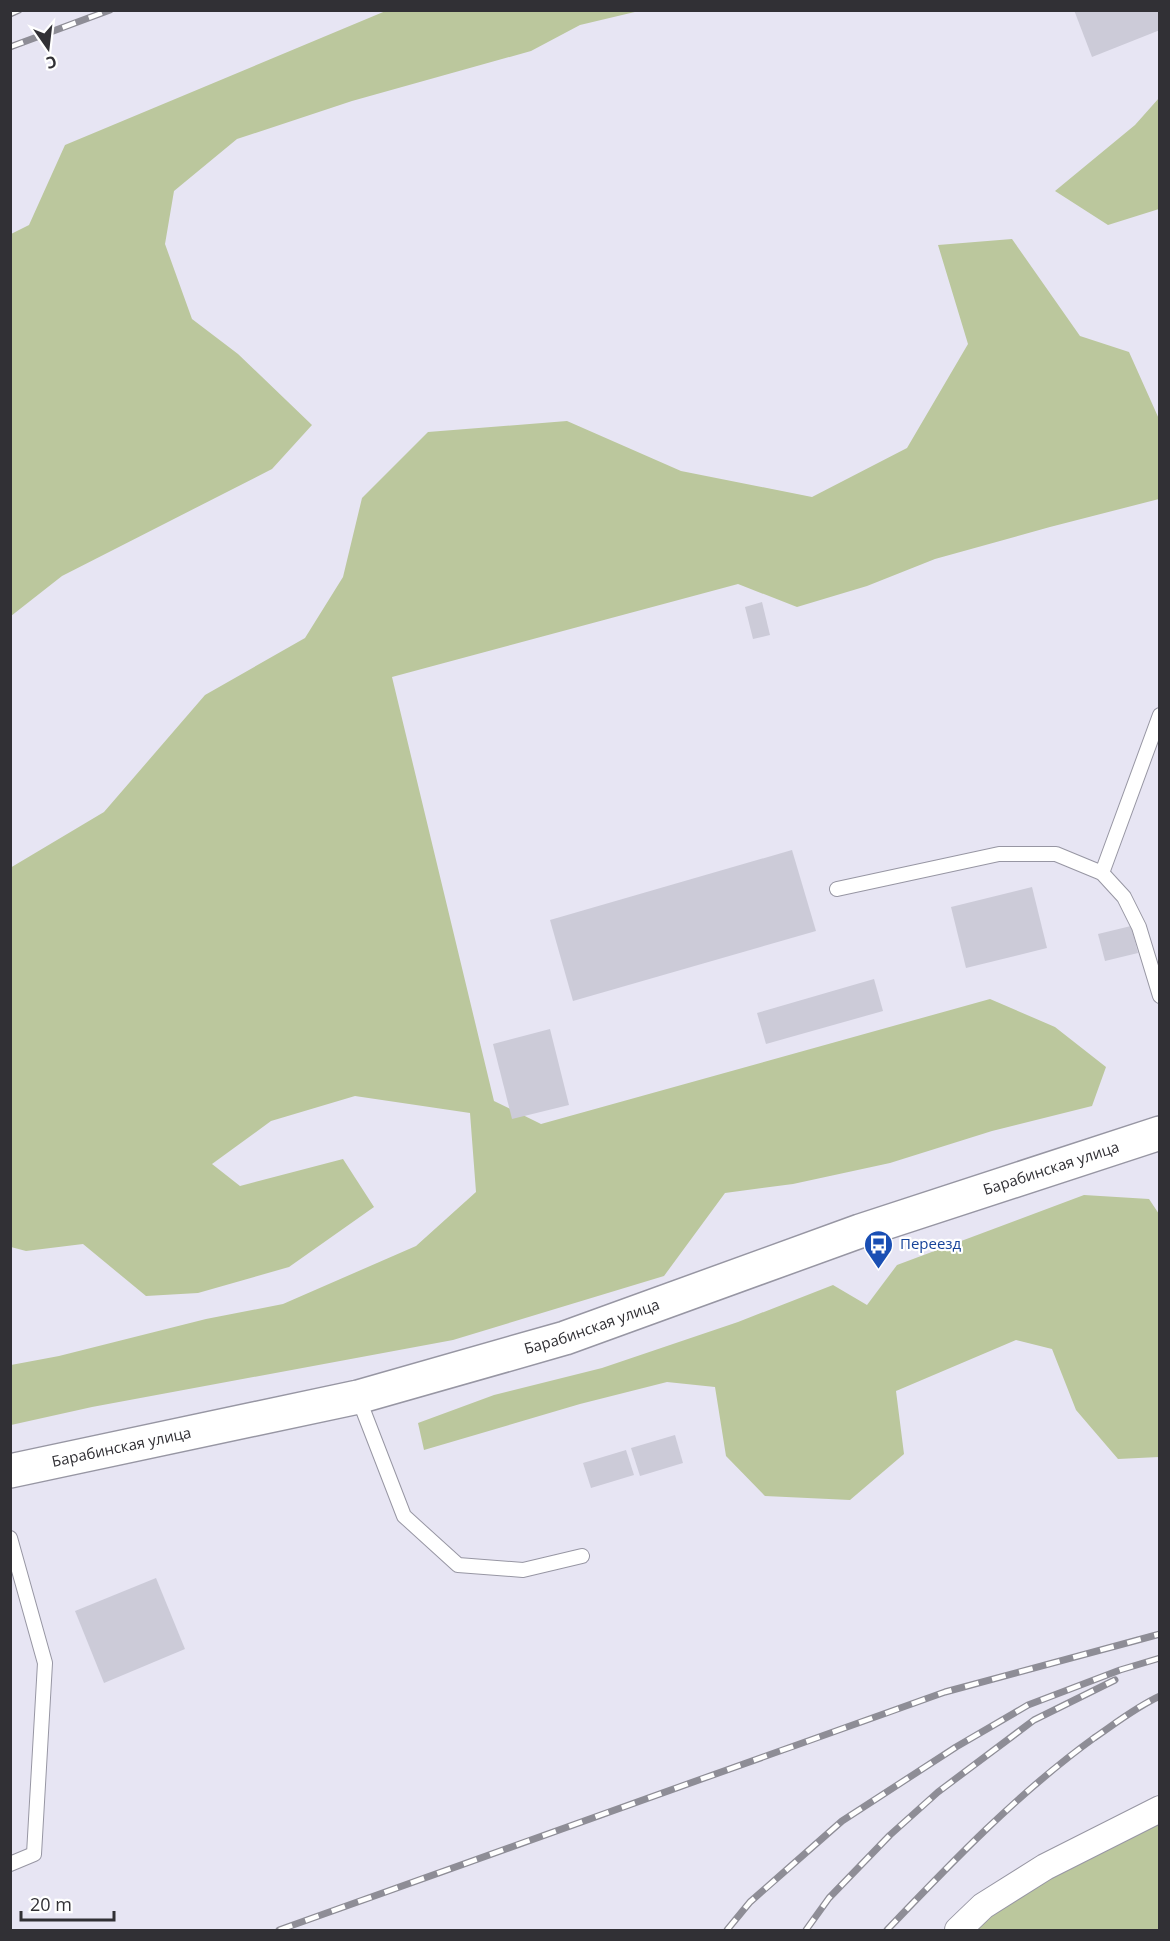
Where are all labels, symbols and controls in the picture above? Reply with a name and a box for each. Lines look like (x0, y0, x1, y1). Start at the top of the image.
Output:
north arrow (18, 18, 78, 78)
text: С (44, 51, 59, 74)
street label: Барабинская улица (980, 1136, 1121, 1199)
bus stop icon: Переезд (863, 1228, 895, 1270)
place label: Переезд (900, 1233, 962, 1253)
street label: Барабинская улица (522, 1294, 662, 1358)
street label: Барабинская улица (50, 1422, 193, 1471)
scale bar (21, 1884, 114, 1922)
text: 20 m (30, 1892, 72, 1916)

